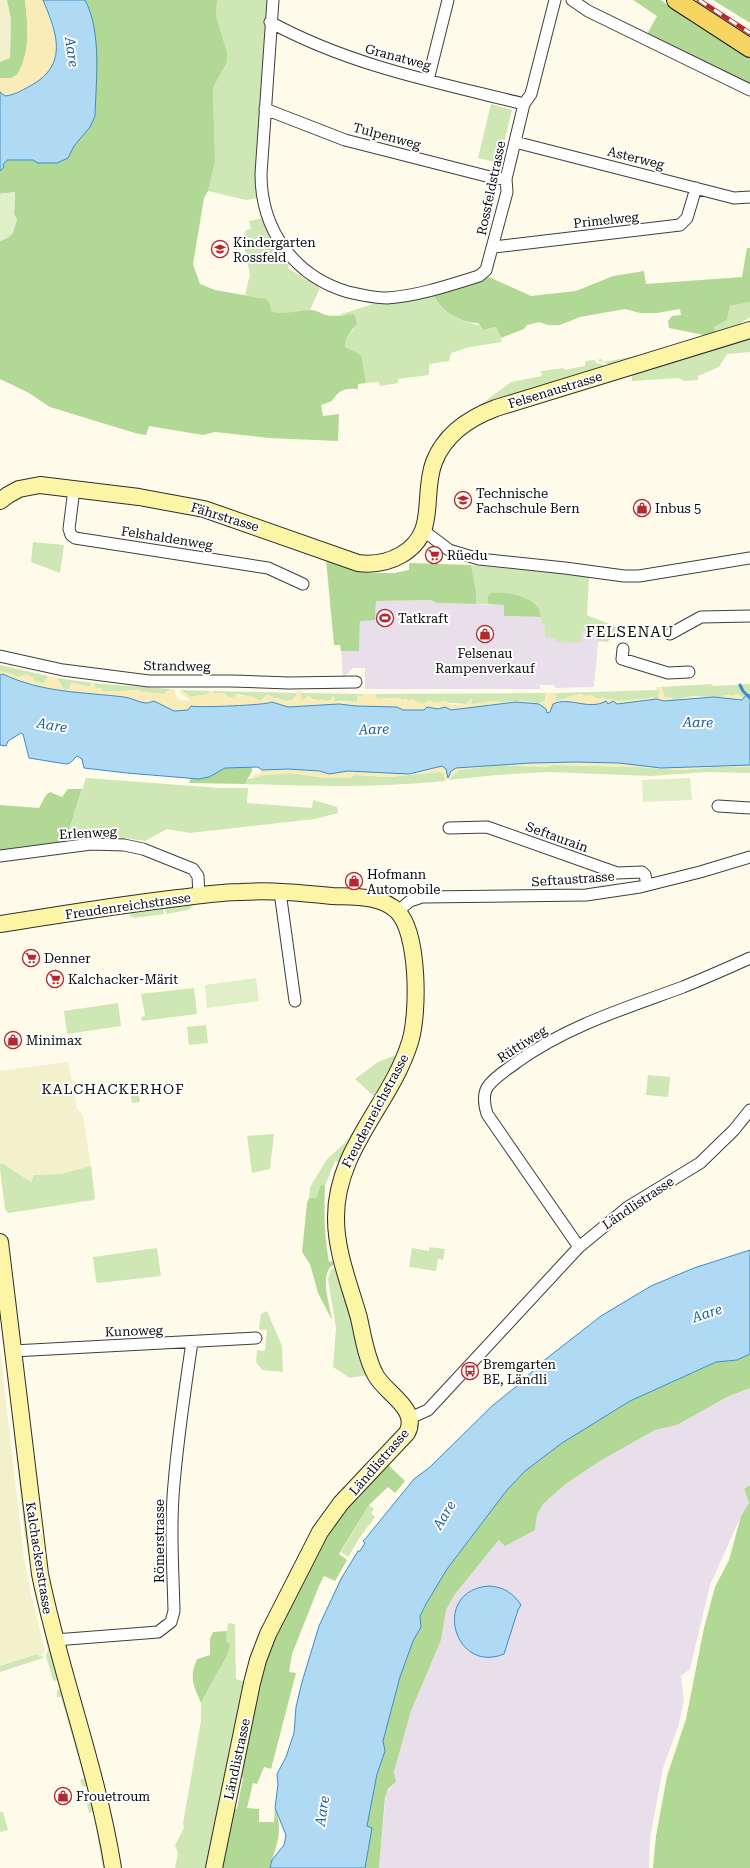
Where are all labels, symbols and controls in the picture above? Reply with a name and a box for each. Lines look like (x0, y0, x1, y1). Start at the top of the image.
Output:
water label: Aare (62, 35, 82, 68)
street label: Granatweg (363, 41, 433, 73)
street label: Tulpenweg (351, 120, 423, 152)
street label: Rossfeldstrasse (474, 139, 508, 237)
street label: Asterweg (606, 144, 666, 172)
street label: Primelweg (573, 209, 640, 231)
place label: Kindergarten Rossfeld (233, 235, 316, 265)
school or university icon: Kindergarten Rossfeld (210, 239, 230, 259)
street label: Felsenaustrasse (506, 369, 604, 411)
place label: Technische Fachschule Bern (476, 486, 580, 516)
school or university icon: Technische Fachschule Bern (453, 490, 473, 510)
shop icon: Inbus 5 (632, 498, 652, 518)
street label: Fährstrasse (189, 500, 261, 534)
place label: Inbus 5 (655, 501, 701, 516)
street label: Felshaldenweg (120, 523, 214, 553)
supermarket icon: Rüedu (424, 545, 444, 565)
place label: Rüedu (447, 548, 488, 563)
sports icon: Tatkraft (375, 608, 395, 628)
place label: Tatkraft (398, 611, 448, 626)
district label: FELSENAU (586, 623, 674, 641)
shop icon: Felsenau Rampenverkauf (475, 624, 495, 644)
place label: Felsenau Rampenverkauf (435, 646, 536, 676)
street label: Strandweg (143, 658, 211, 674)
water label: Aare (35, 714, 68, 736)
water label: Aare (682, 714, 713, 730)
water label: Aare (358, 720, 389, 738)
street label: Seftaurain (524, 819, 591, 855)
street label: Erlenweg (59, 824, 118, 842)
place label: Hofmann Automobile (367, 867, 440, 897)
street label: Seftaustrasse (531, 869, 615, 889)
shop icon: Hofmann Automobile (344, 871, 364, 891)
street label: Freudenreichstrasse (64, 890, 192, 922)
supermarket icon: Denner (21, 948, 41, 968)
place label: Denner (44, 951, 91, 966)
supermarket icon: Kalchacker-Märit (45, 969, 65, 989)
place label: Kalchacker-Märit (68, 972, 178, 987)
street label: Rüttiweg (495, 1022, 550, 1065)
shop icon: Minimax (3, 1030, 23, 1050)
place label: Minimax (26, 1033, 82, 1048)
street label: Freudenreichstrasse (339, 1052, 411, 1170)
district label: KALCHACKERHOF (41, 1081, 185, 1097)
street label: Ländlistrasse (599, 1174, 677, 1232)
water label: Aare (689, 1301, 724, 1326)
street label: Kunoweg (105, 1322, 164, 1340)
place label: Bremgarten BE, Ländli (483, 1357, 557, 1387)
bus stop icon: Bremgarten BE, Ländli (460, 1361, 480, 1381)
street label: Ländlistrasse (346, 1426, 412, 1498)
water label: Aare (429, 1498, 459, 1533)
street label: Römerstrasse (152, 1499, 167, 1583)
street label: Kalchackerstrasse (23, 1501, 55, 1615)
street label: Ländlistrasse (221, 1717, 253, 1801)
shop icon: Frouetroum (53, 1786, 73, 1806)
place label: Frouetroum (76, 1789, 150, 1804)
water label: Aare (312, 1795, 332, 1828)

